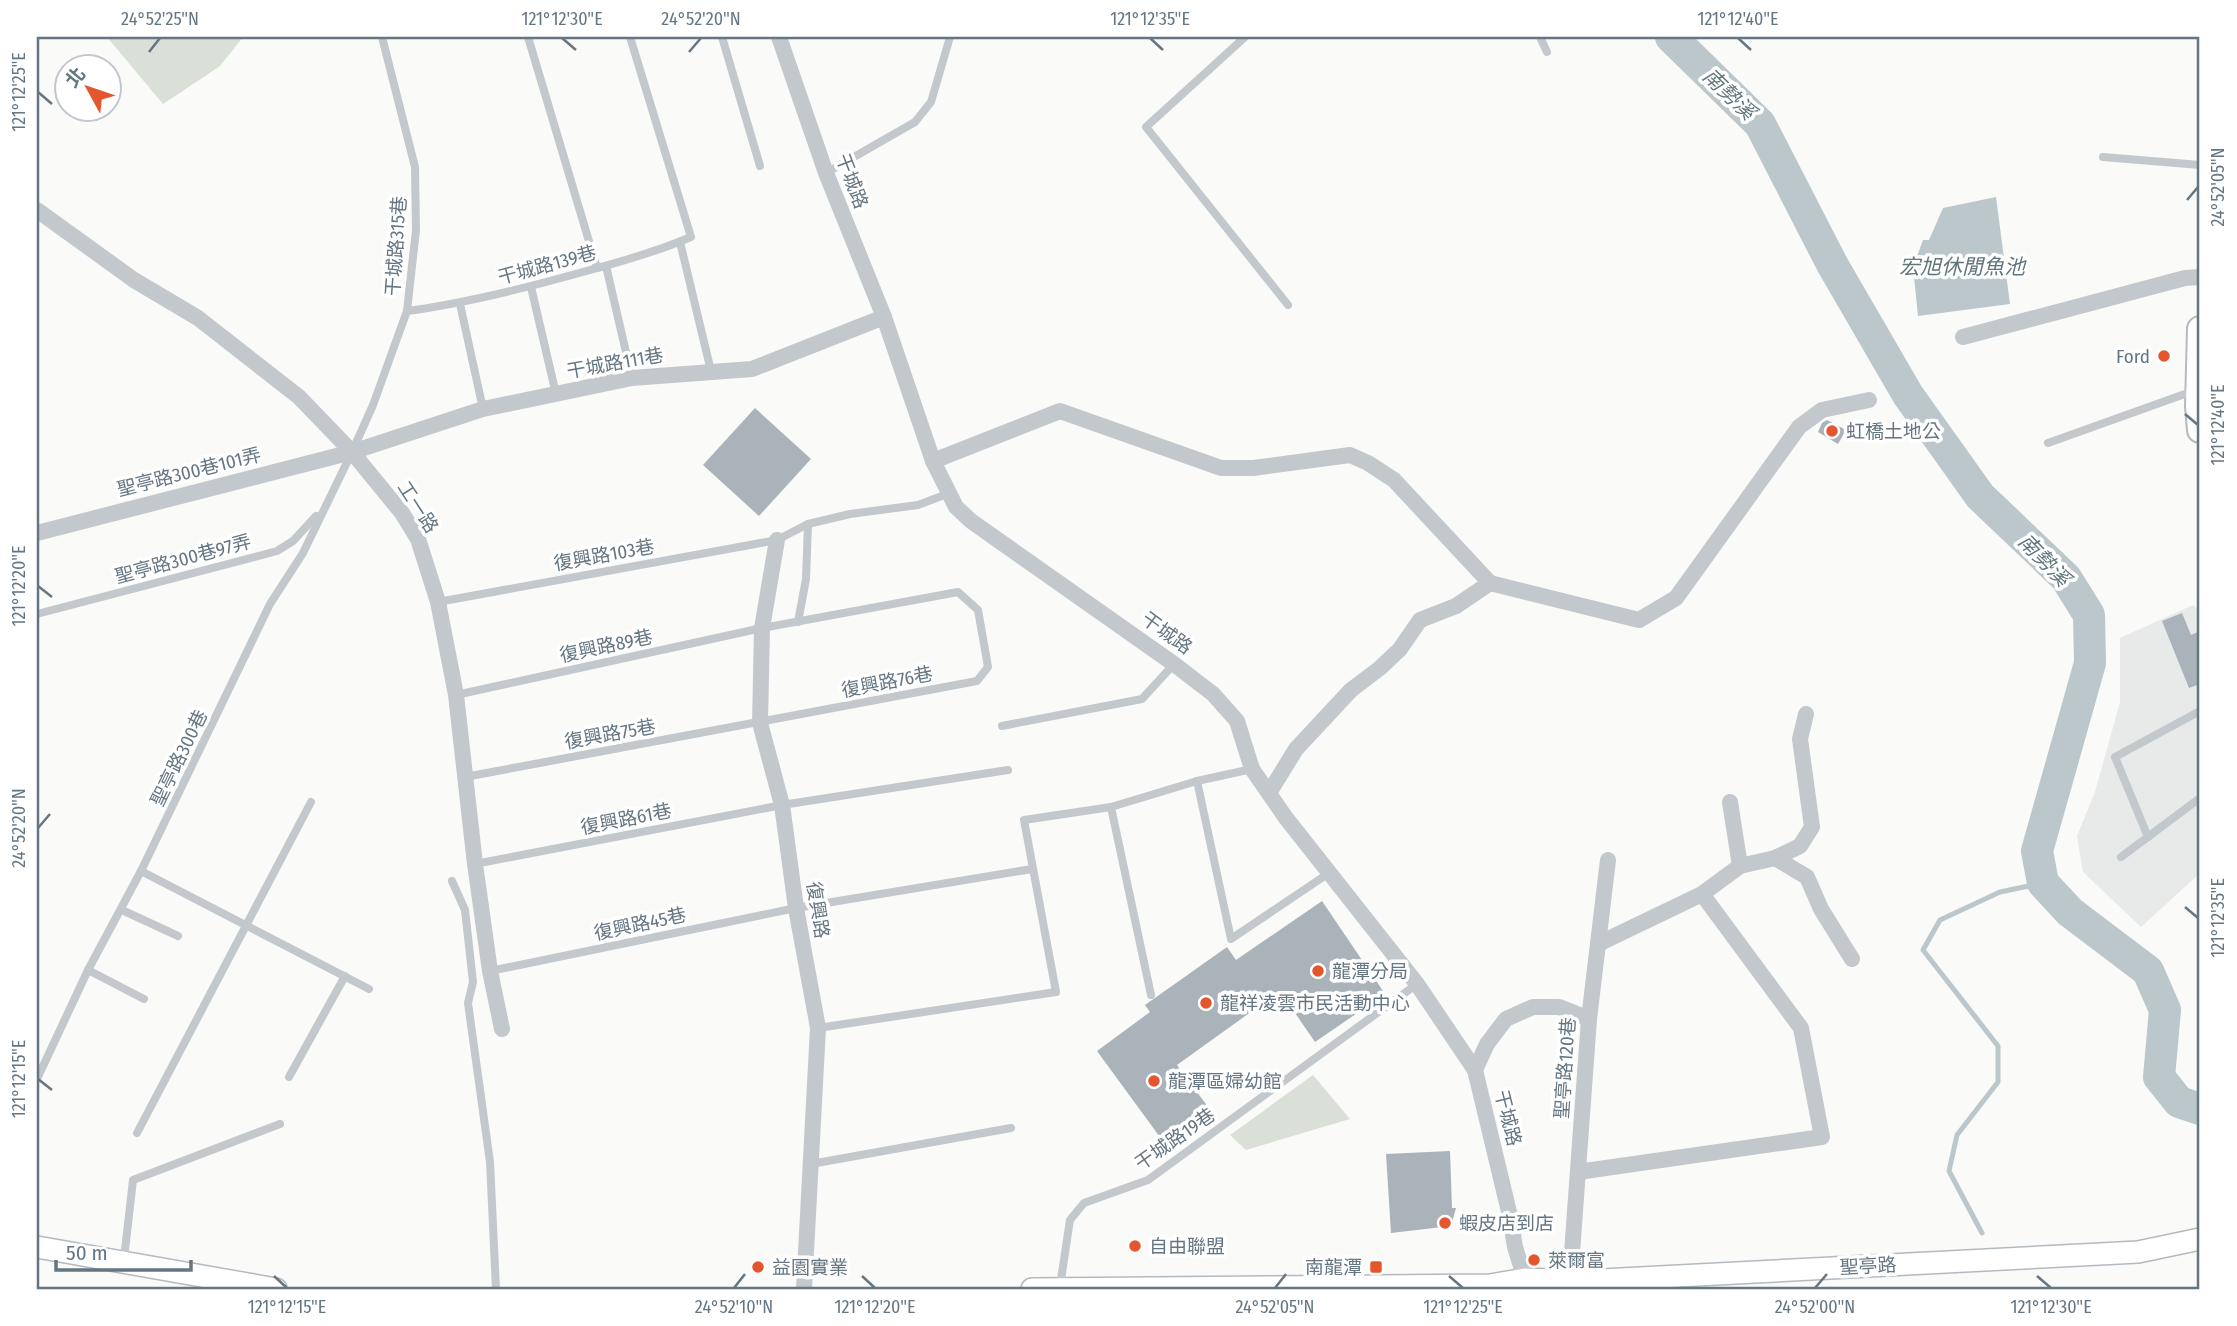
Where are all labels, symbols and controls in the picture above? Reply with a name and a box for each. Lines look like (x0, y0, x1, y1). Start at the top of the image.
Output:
text: 24°52'25"N (121, 8, 199, 30)
text: 121°12'30"E (521, 8, 603, 30)
text: 24°52'20"N (661, 8, 741, 30)
text: 121°12'35"E (1110, 8, 1190, 30)
text: 121°12'40"E (1697, 8, 1779, 30)
text: 121°12'25"E (8, 52, 30, 132)
north arrow (52, 52, 122, 122)
text: 北 (60, 63, 90, 92)
water label: 南勢溪 (1697, 63, 1763, 127)
text: 24°52'05"N (2207, 147, 2229, 227)
street label: 干城路 (831, 150, 873, 212)
street label: 干城路315巷 (381, 195, 411, 297)
street label: 干城路139巷 (495, 241, 599, 289)
water label: 宏旭休閒魚池 (1899, 254, 2027, 280)
street label: 干城路111巷 (565, 343, 665, 383)
place label: Ford (2116, 345, 2150, 368)
marker: Ford (2156, 348, 2172, 364)
text: 121°12'40"E (2207, 384, 2229, 466)
place label: 虹橋土地公 (1846, 420, 1941, 443)
marker: 虹橋土地公 (1824, 423, 1840, 439)
street label: 聖亭路300巷101弄 (115, 443, 263, 501)
street label: 工一路 (393, 477, 443, 537)
water label: 南勢溪 (2013, 528, 2077, 594)
street label: 聖亭路300巷97弄 (112, 530, 254, 588)
street label: 復興路103巷 (552, 535, 656, 575)
text: 121°12'20"E (8, 546, 30, 627)
street label: 干城路 (1137, 607, 1197, 659)
street label: 復興路89巷 (557, 625, 655, 667)
street label: 復興路76巷 (839, 662, 935, 702)
street label: 聖亭路300巷 (146, 706, 212, 810)
street label: 復興路75巷 (563, 715, 657, 753)
text: 24°52'20"N (8, 788, 30, 868)
street label: 復興路61巷 (579, 799, 673, 839)
text: 121°12'35"E (2207, 878, 2229, 958)
street label: 復興路 (802, 880, 834, 940)
street label: 復興路45巷 (592, 903, 688, 945)
place label: 龍潭分局 (1332, 960, 1408, 983)
marker: 龍潭分局 (1310, 963, 1326, 979)
place label: 龍祥凌雲市民活動中心 (1220, 992, 1410, 1015)
marker: 龍祥凌雲市民活動中心 (1198, 995, 1214, 1011)
street label: 聖亭路120巷 (1550, 1016, 1580, 1120)
text: 121°12'15"E (8, 1040, 30, 1118)
place label: 龍潭區婦幼館 (1168, 1070, 1282, 1093)
marker: 龍潭區婦幼館 (1146, 1073, 1162, 1089)
street label: 干城路 (1490, 1088, 1526, 1148)
street label: 干城路19巷 (1130, 1103, 1220, 1175)
place label: 蝦皮店到店 (1459, 1212, 1554, 1235)
marker: 蝦皮店到店 (1437, 1215, 1453, 1231)
scale bar (56, 1228, 191, 1272)
place label: 自由聯盟 (1149, 1235, 1225, 1258)
marker: 自由聯盟 (1127, 1238, 1143, 1254)
text: 50 m (66, 1240, 108, 1266)
place label: 萊爾富 (1548, 1249, 1605, 1272)
marker: 萊爾富 (1526, 1252, 1542, 1268)
street label: 聖亭路 (1839, 1253, 1897, 1279)
place label: 益園實業 (772, 1256, 848, 1279)
place label: 南龍潭 (1305, 1256, 1362, 1279)
marker: 益園實業 (750, 1259, 766, 1275)
marker: 南龍潭 (1368, 1259, 1384, 1275)
text: 121°12'15"E (248, 1296, 326, 1318)
text: 24°52'10"N (695, 1296, 773, 1318)
text: 121°12'20"E (835, 1296, 916, 1318)
text: 24°52'05"N (1235, 1296, 1315, 1318)
text: 121°12'25"E (1423, 1296, 1503, 1318)
text: 24°52'00"N (1775, 1296, 1855, 1318)
text: 121°12'30"E (2010, 1296, 2092, 1318)

